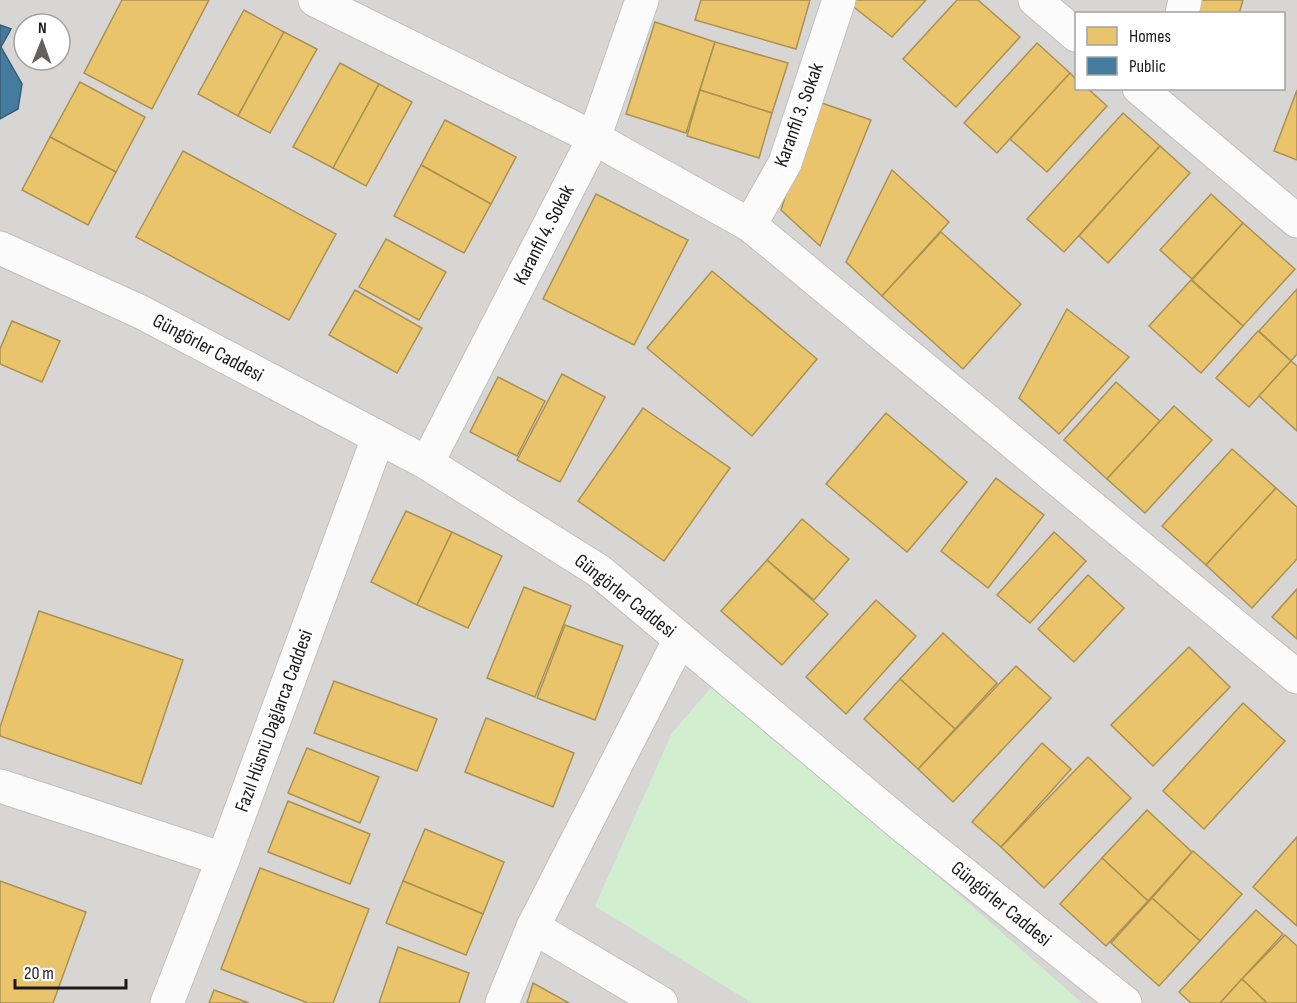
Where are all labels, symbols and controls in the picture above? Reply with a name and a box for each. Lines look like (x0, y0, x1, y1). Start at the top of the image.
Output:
north arrow (12, 12, 72, 72)
legend (1075, 12, 1285, 90)
text: N (38, 19, 47, 38)
text: Homes (1129, 26, 1171, 47)
text: Public (1129, 56, 1166, 77)
street label: Karanfil 3. Sokak (769, 59, 829, 170)
street label: Karanfil 4. Sokak (509, 181, 580, 289)
street label: Güngörler Caddesi (148, 309, 268, 387)
street label: Güngörler Caddesi (569, 549, 681, 643)
street label: Fazıl Hüsnü Dağlarca Caddesi (230, 627, 318, 815)
street label: Güngörler Caddesi (946, 856, 1056, 952)
scale bar (15, 952, 126, 990)
text: 20 m (24, 963, 54, 984)

